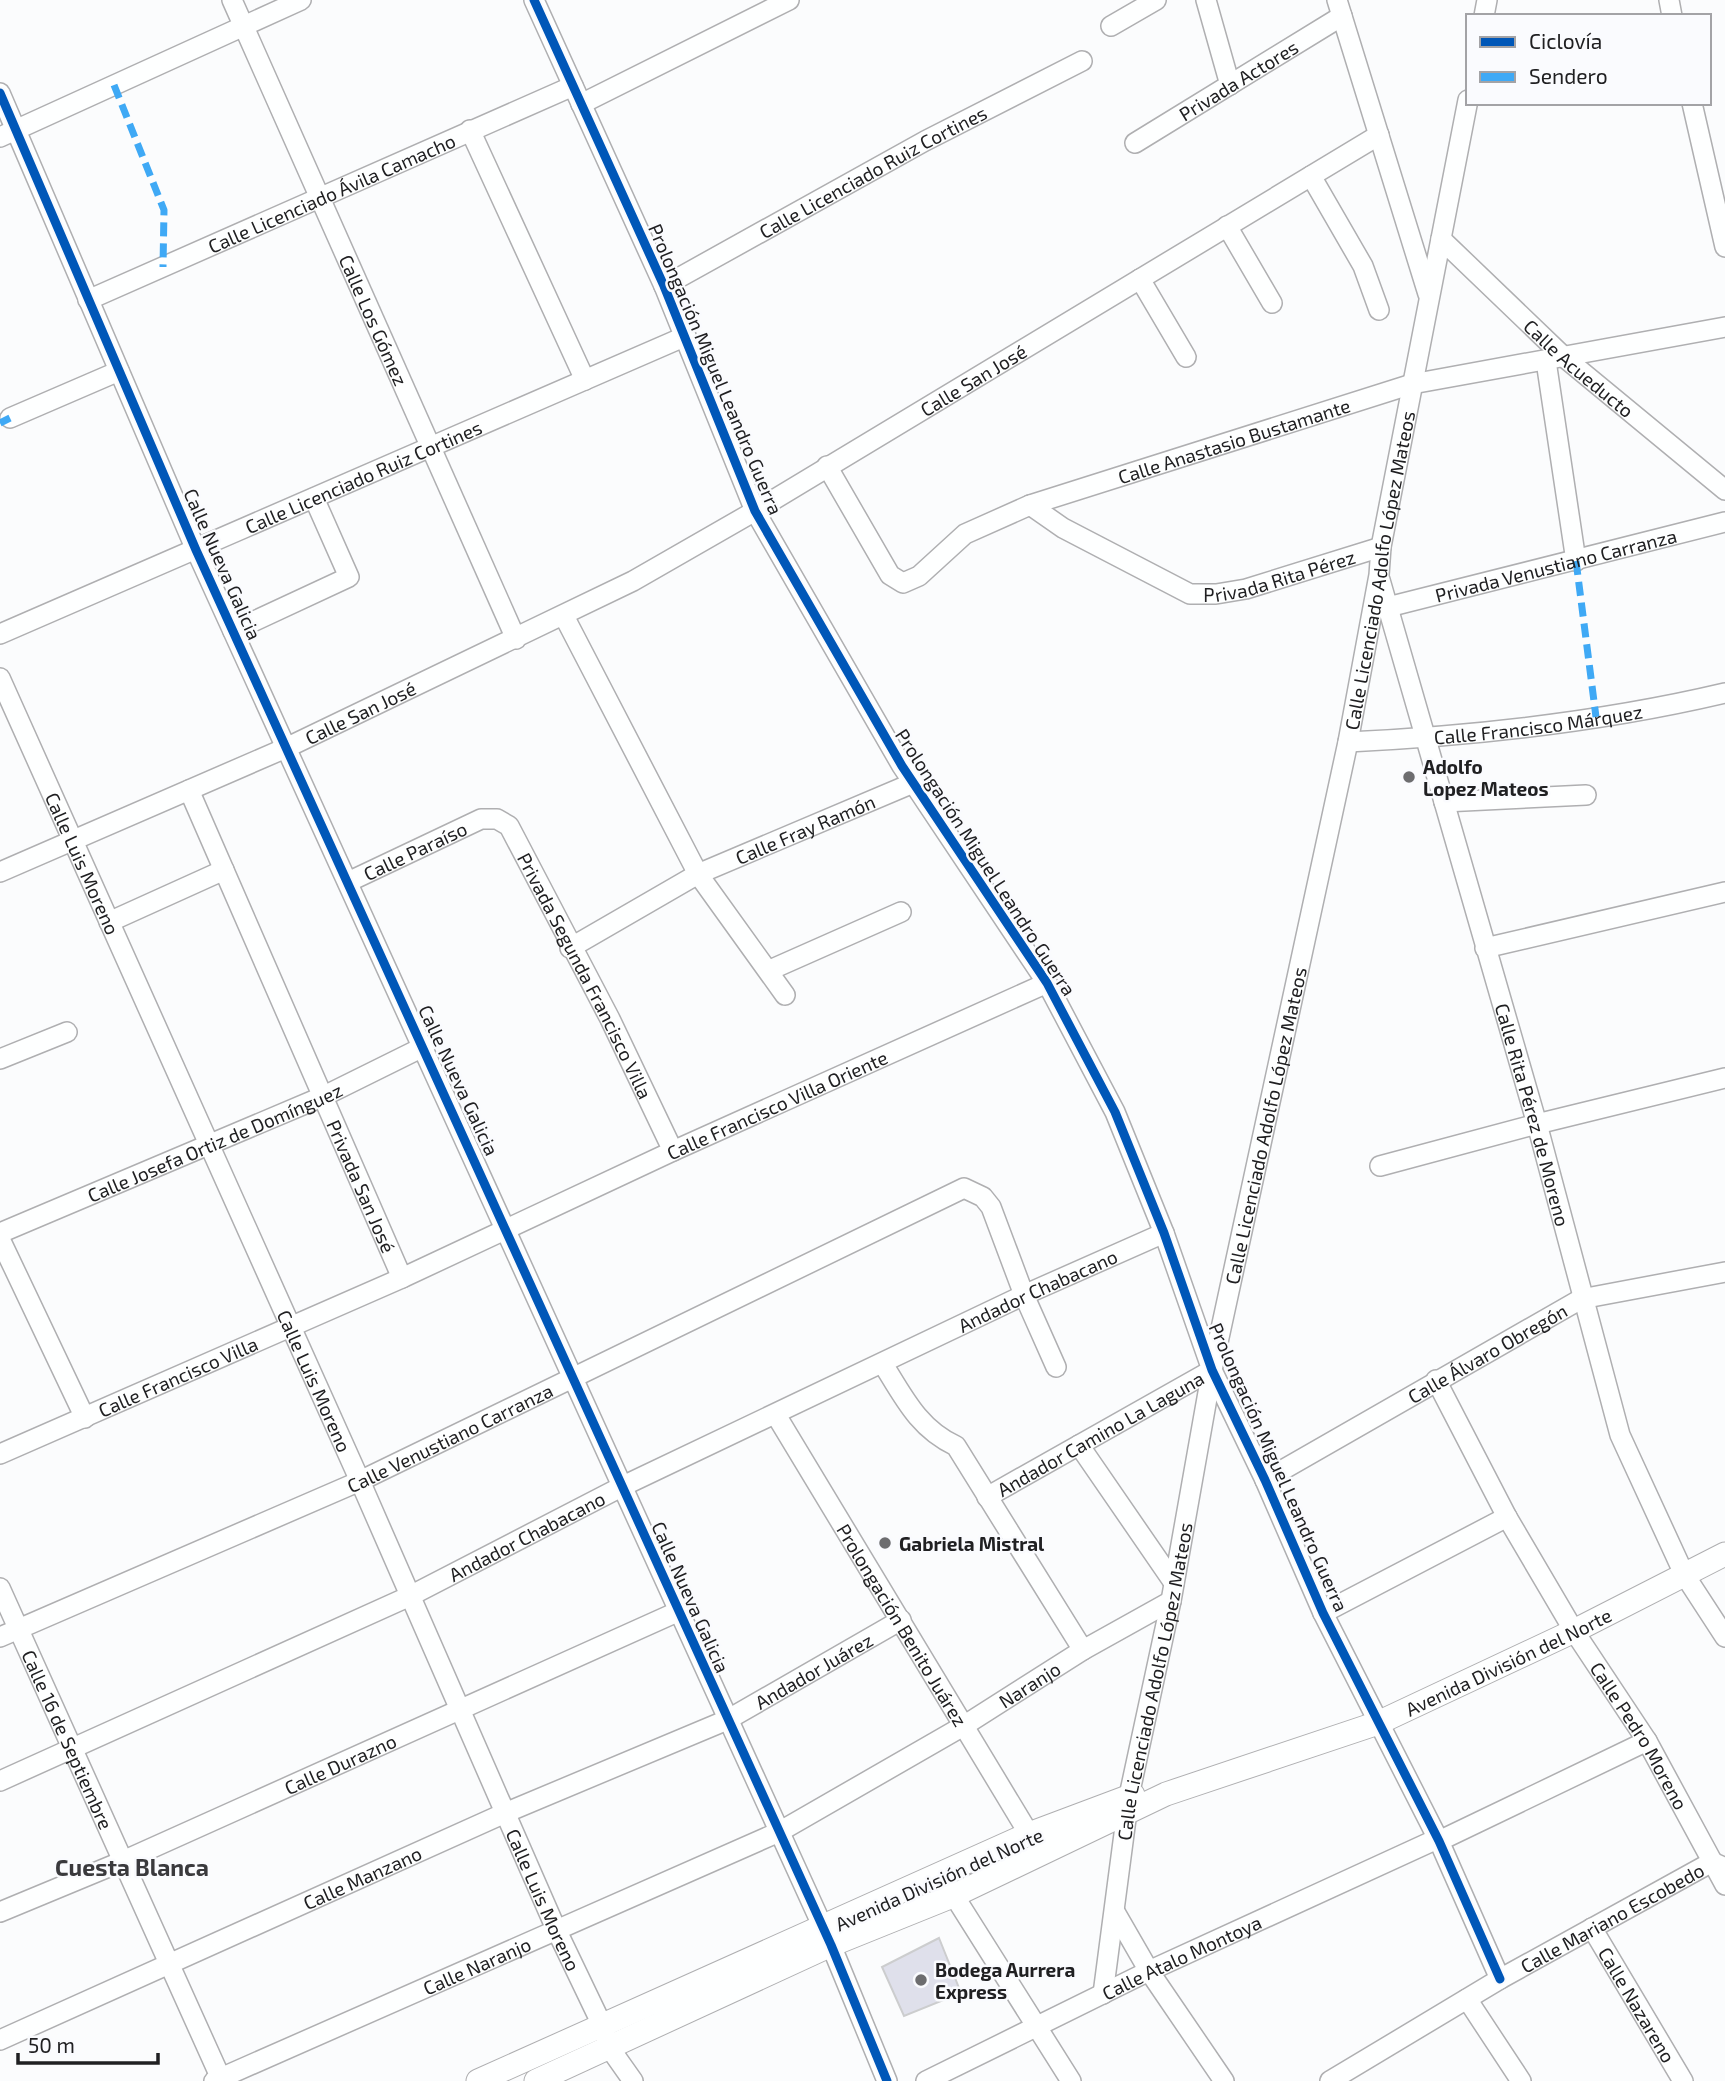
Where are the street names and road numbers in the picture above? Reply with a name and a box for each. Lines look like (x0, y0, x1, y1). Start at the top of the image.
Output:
street label: Privada Actores (1174, 34, 1302, 125)
street label: Calle Licenciado Ruiz Cortines (755, 100, 990, 243)
street label: Calle Licenciado Ávila Camacho (204, 128, 459, 257)
street label: Prolongación Miguel Leandro Guerra (644, 220, 788, 518)
street label: Calle Los Gómez (335, 251, 413, 389)
street label: Calle Acueducto (1520, 314, 1639, 422)
street label: Calle San José (916, 339, 1030, 421)
street label: Calle Anastasio Bustamante (1115, 393, 1353, 488)
street label: Calle Licenciado Adolfo López Mateos (1339, 409, 1419, 732)
street label: Calle Licenciado Ruiz Cortines (241, 415, 485, 538)
street label: Calle Nueva Galicia (179, 485, 267, 643)
street label: Privada Venustiano Carranza (1433, 523, 1679, 606)
street label: Privada Rita Pérez (1203, 544, 1358, 606)
street label: Calle San José (301, 676, 419, 749)
street label: Calle Francisco Márquez (1433, 699, 1644, 748)
street label: Prolongación Miguel Leandro Guerra (891, 724, 1081, 1000)
street label: Calle Luis Moreno (41, 789, 125, 938)
street label: Calle Fray Ramón (732, 789, 878, 868)
street label: Calle Paraíso (359, 816, 470, 885)
street label: Privada Segunda Francisco Villa (513, 849, 658, 1102)
street label: Calle Licenciado Adolfo López Mateos (1219, 965, 1310, 1286)
street label: Calle Rita Pérez de Moreno (1491, 1000, 1575, 1228)
street label: Calle Nueva Galicia (414, 1001, 504, 1159)
street label: Calle Francisco Villa Oriente (663, 1045, 891, 1164)
street label: Calle Josefa Ortiz de Domínguez (84, 1077, 346, 1206)
street label: Privada San José (323, 1116, 401, 1256)
street label: Andador Chabacano (954, 1244, 1121, 1336)
street label: Calle Álvaro Obregón (1403, 1298, 1571, 1407)
street label: Calle Luis Moreno (273, 1306, 357, 1455)
street label: Prolongación Miguel Leandro Guerra (1205, 1319, 1353, 1615)
street label: Calle Francisco Villa (95, 1331, 261, 1421)
street label: Andador Camino La Laguna (993, 1366, 1208, 1501)
street label: Calle Venustiano Carranza (343, 1378, 556, 1497)
street label: Andador Chabacano (445, 1486, 609, 1586)
street label: Calle Nueva Galicia (647, 1518, 735, 1676)
street label: Prolongación Benito Juárez (833, 1519, 973, 1730)
street label: Calle Licenciado Adolfo López Mateos (1112, 1520, 1196, 1842)
street label: Avenida División del Norte (1401, 1603, 1615, 1720)
street label: Andador Juárez (750, 1627, 876, 1713)
street label: Calle 16 de Septiembre (18, 1646, 119, 1833)
street label: Naranjo (994, 1656, 1064, 1712)
street label: Calle Pedro Moreno (1586, 1657, 1693, 1813)
street label: Calle Durazno (280, 1728, 399, 1799)
street label: Avenida División del Norte (831, 1823, 1047, 1935)
street label: Calle Luis Moreno (502, 1825, 586, 1974)
street label: Calle Manzano (299, 1841, 425, 1914)
street label: Calle Mariano Escobedo (1516, 1857, 1708, 1977)
street label: Calle Atalo Montoya (1098, 1910, 1265, 2004)
street label: Calle Naranjo (419, 1931, 534, 1999)
street label: Calle Nazareno (1594, 1943, 1681, 2066)

